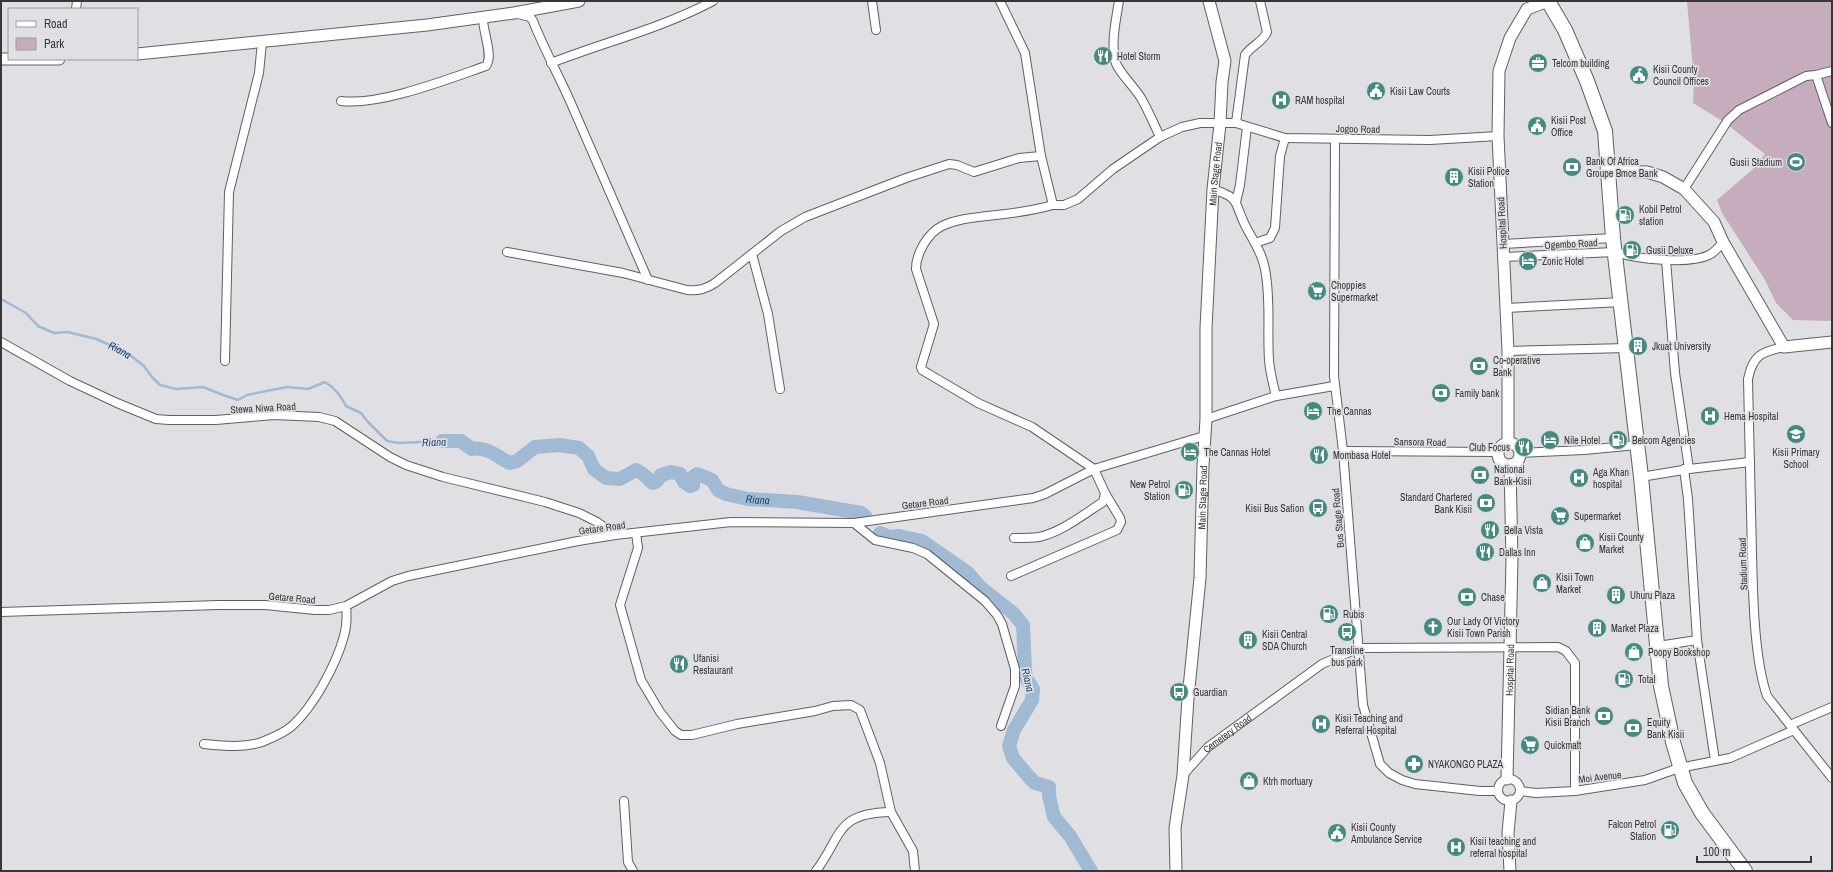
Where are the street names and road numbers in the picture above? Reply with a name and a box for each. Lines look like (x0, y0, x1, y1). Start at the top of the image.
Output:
street label: Jogoo Road (1336, 122, 1380, 136)
street label: Main Stage Road (1206, 141, 1225, 206)
street label: Hospital Road (1494, 197, 1510, 249)
street label: Ogembo Road (1544, 236, 1598, 252)
street label: Stewa Niwa Road (230, 400, 296, 416)
street label: Sansora Road (1394, 435, 1446, 449)
street label: Main Stage Road (1195, 465, 1210, 530)
street label: Bus Stage Road (1329, 488, 1347, 548)
street label: Getare Road (901, 494, 949, 512)
street label: Getare Road (578, 518, 626, 538)
street label: Stadium Road (1736, 538, 1750, 590)
street label: Getare Road (268, 589, 316, 607)
street label: Hospital Road (1502, 644, 1517, 696)
street label: Cemetery Road (1200, 711, 1254, 755)
street label: Moi Avenue (1578, 768, 1623, 786)

